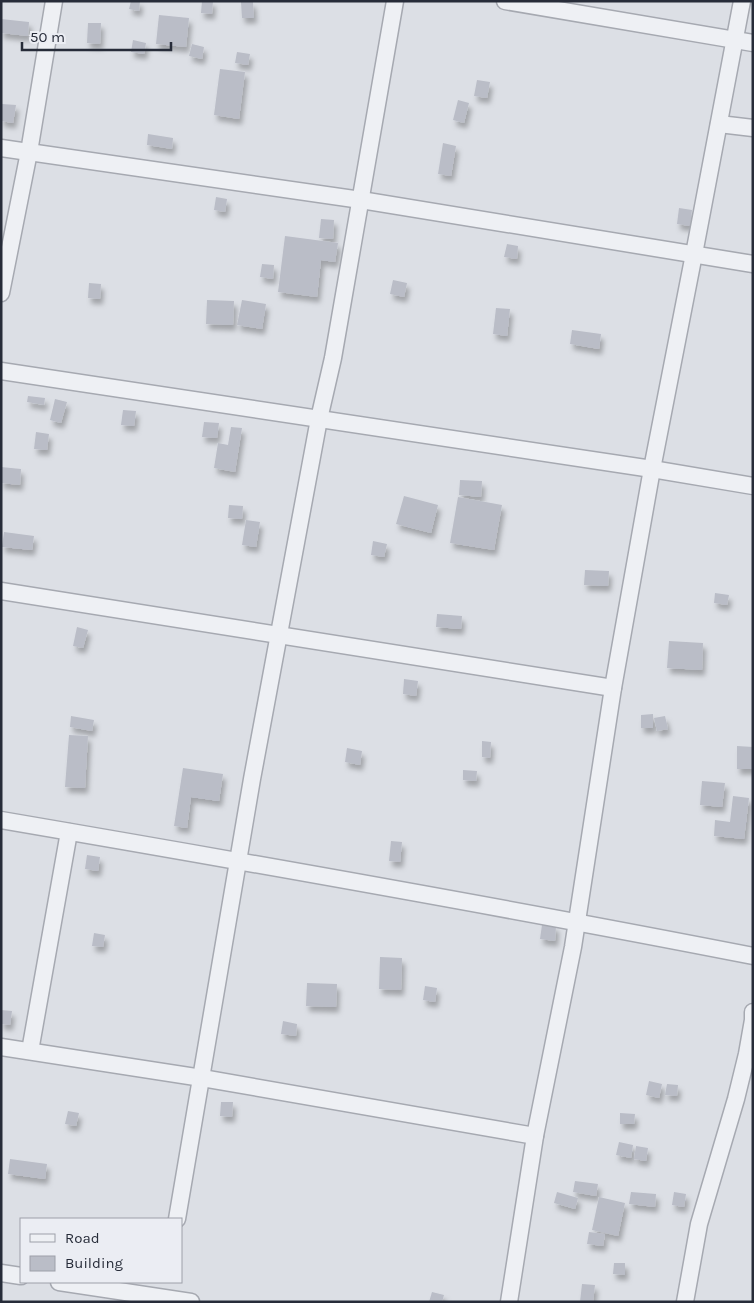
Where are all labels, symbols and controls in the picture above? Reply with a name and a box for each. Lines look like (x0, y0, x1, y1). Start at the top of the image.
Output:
scale bar (22, 20, 171, 52)
text: 50 m (30, 28, 65, 46)
legend (20, 1218, 182, 1283)
text: Road (65, 1229, 100, 1247)
text: Building (65, 1254, 123, 1272)

